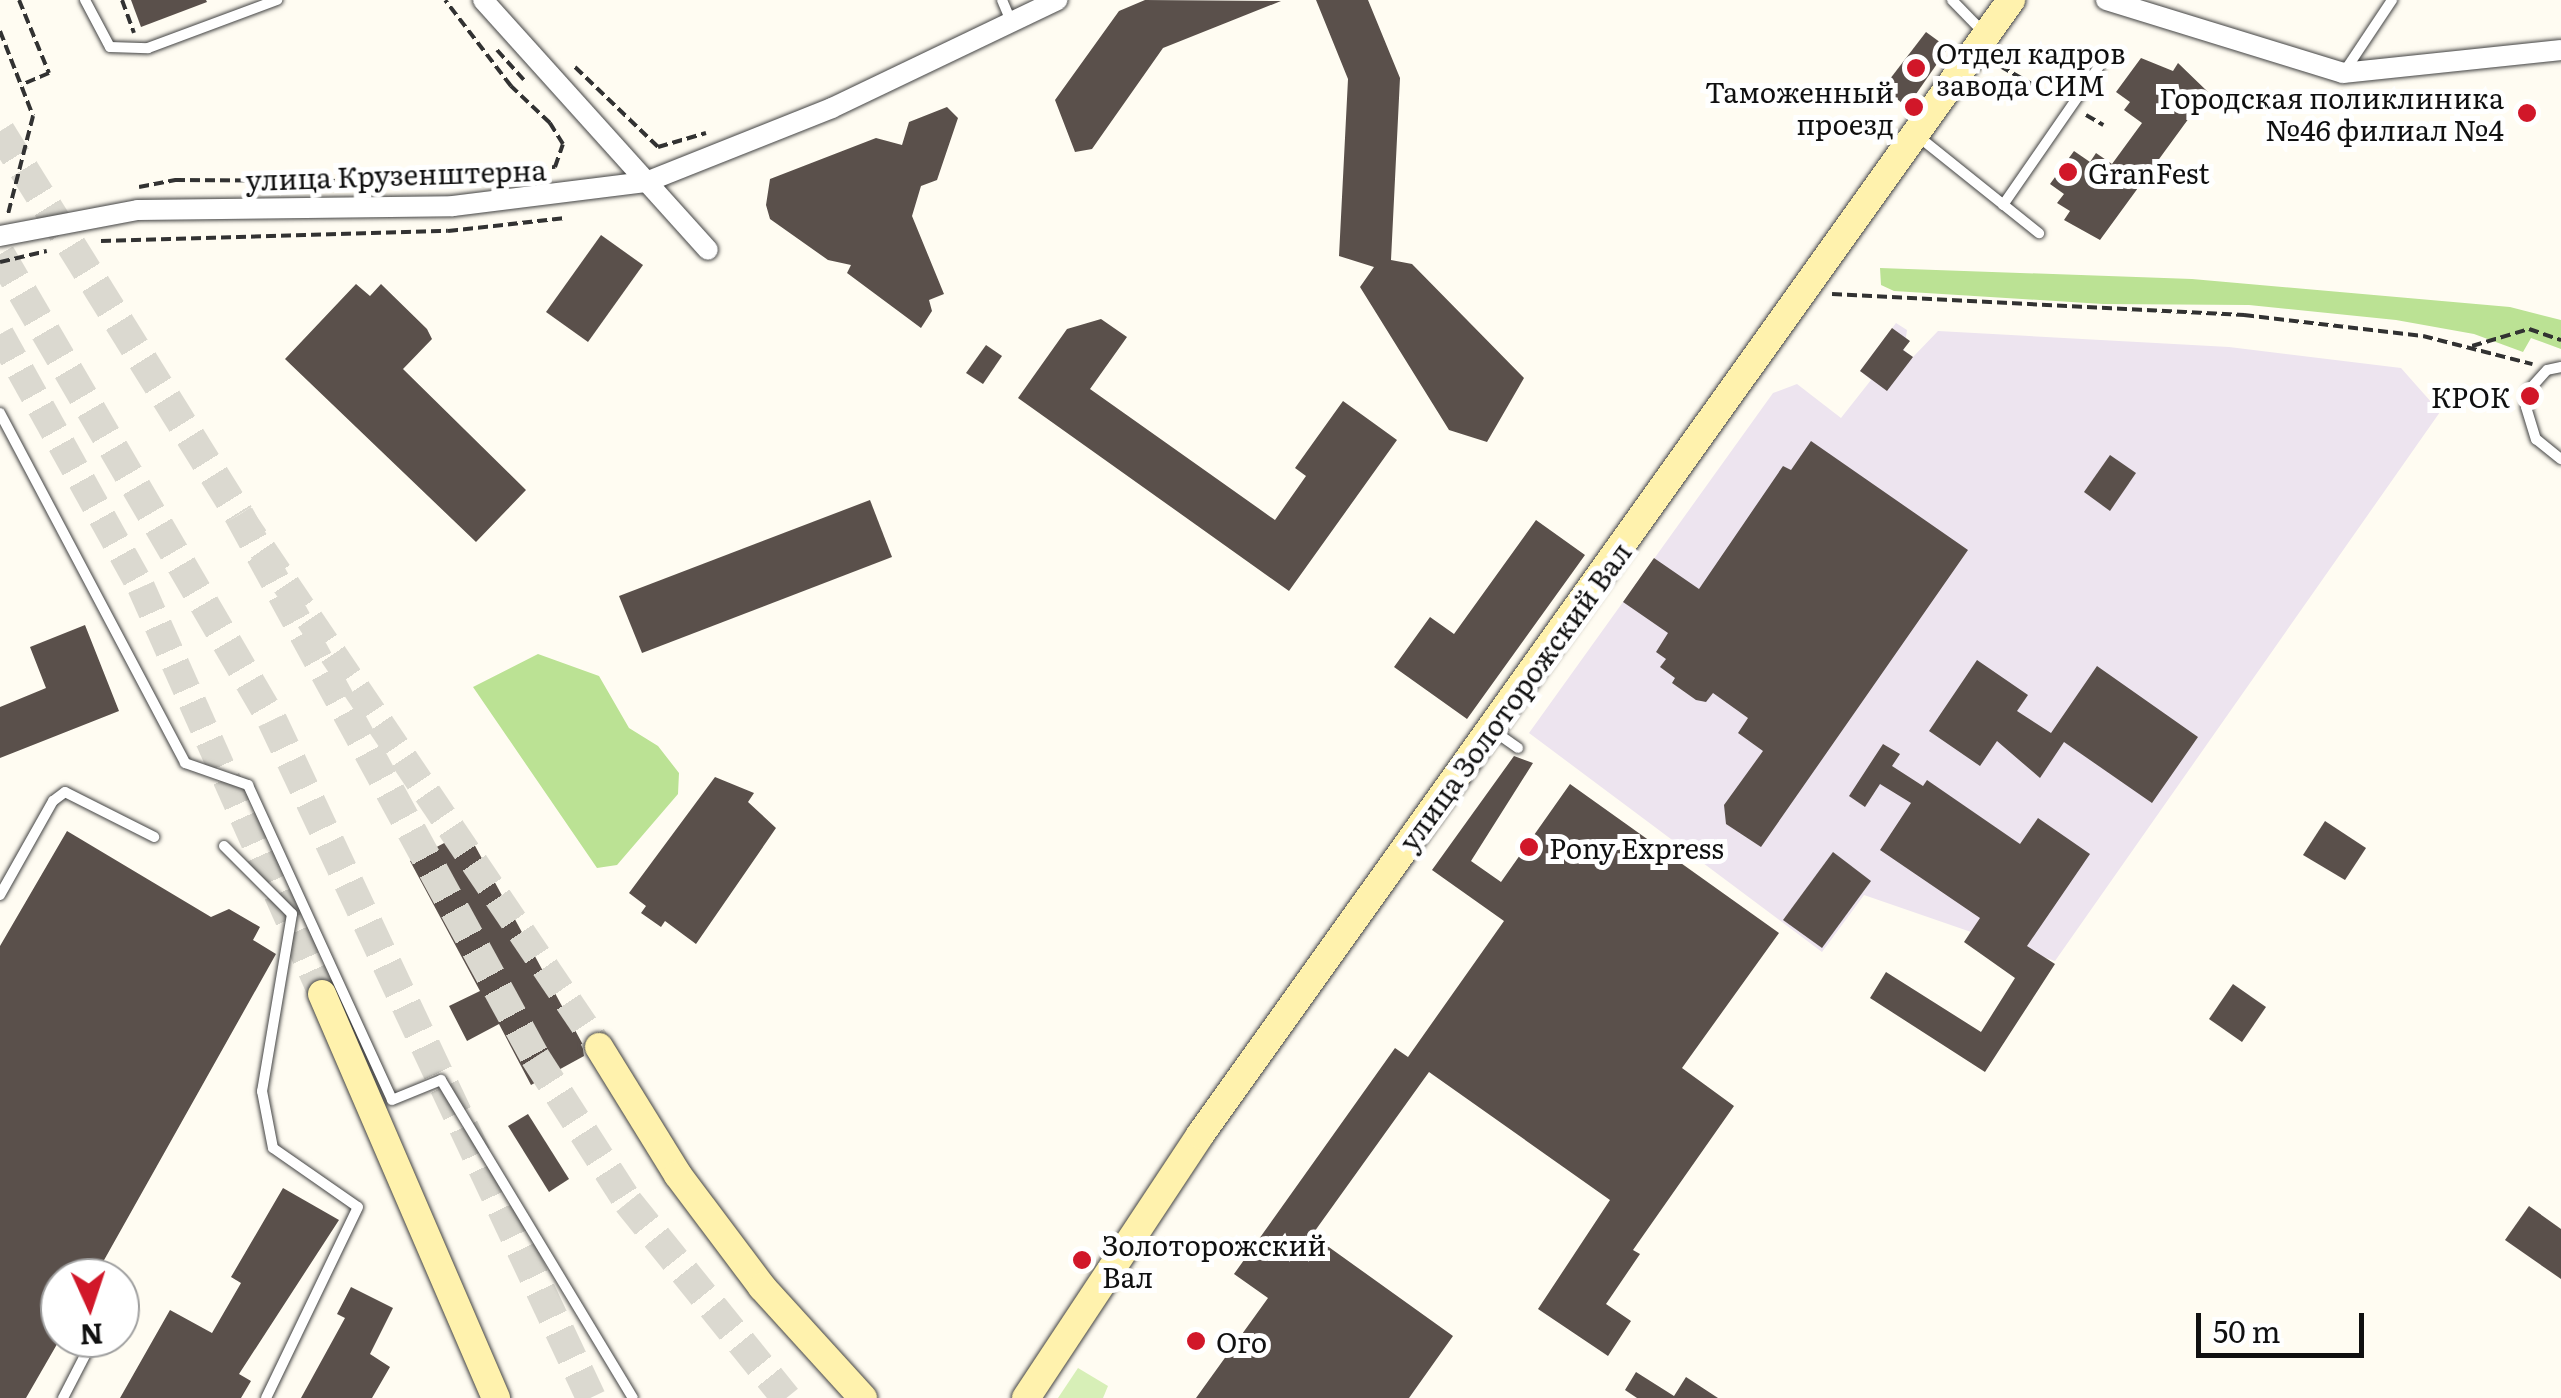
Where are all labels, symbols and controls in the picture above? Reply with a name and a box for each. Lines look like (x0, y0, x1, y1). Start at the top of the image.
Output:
place label: Отдел кадров завода СИМ (1936, 35, 2126, 101)
marker: Отдел кадров завода СИМ (1905, 57, 1927, 79)
place label: Таможенный проезд (1705, 74, 1894, 140)
place label: Городская поликлиника №46 филиал №4 (2159, 80, 2504, 146)
marker: Таможенный проезд (1903, 96, 1925, 118)
marker: Городская поликлиника №46 филиал №4 (2514, 100, 2540, 126)
street label: улица Крузенштерна (245, 152, 547, 196)
place label: GranFest (2088, 155, 2210, 189)
marker: GranFest (2057, 161, 2079, 183)
place label: КРОК (2431, 379, 2510, 413)
marker: КРОК (2519, 385, 2541, 407)
street label: улица Золоторожский Вал (1391, 535, 1637, 857)
place label: Pony Express (1549, 830, 1724, 864)
marker: Pony Express (1518, 836, 1540, 858)
place label: Золоторожский Вал (1102, 1227, 1326, 1293)
marker: Золоторожский Вал (1071, 1249, 1093, 1271)
north arrow (40, 1258, 140, 1358)
scale bar (2201, 1293, 2368, 1355)
text: 50 m (2213, 1308, 2281, 1352)
text: N (79, 1314, 104, 1358)
place label: Ого (1216, 1324, 1267, 1358)
marker: Ого (1185, 1330, 1207, 1352)

